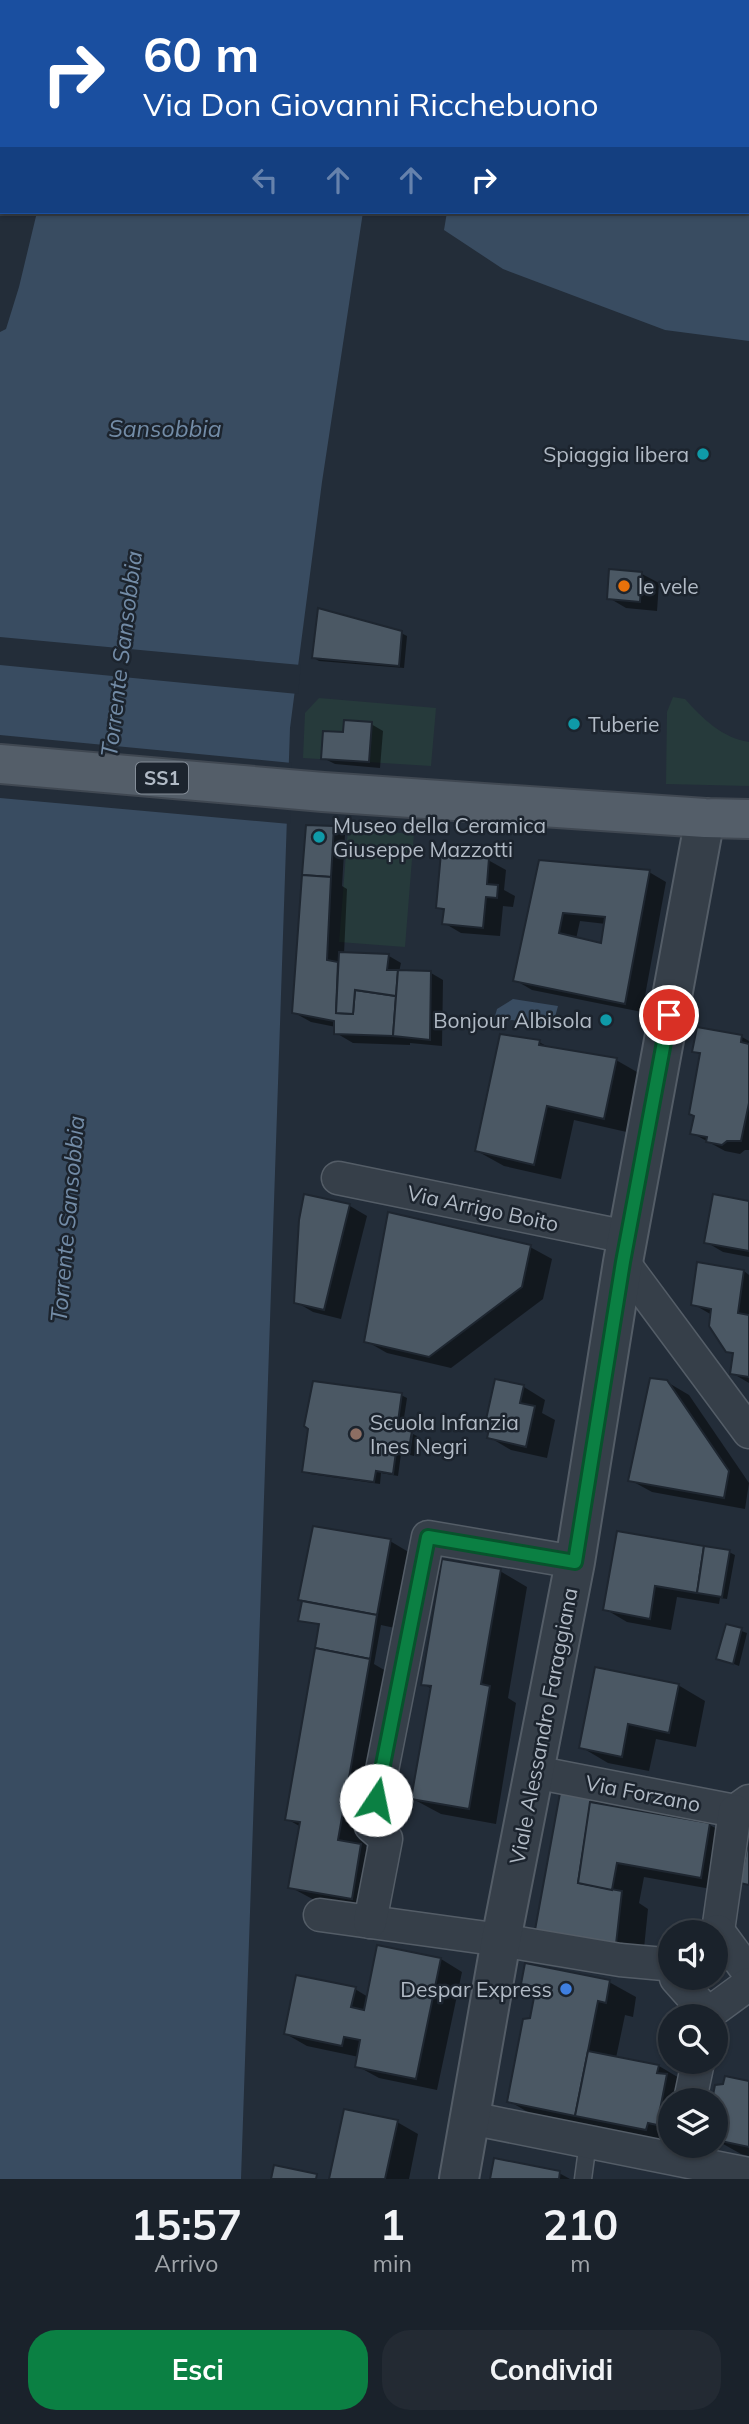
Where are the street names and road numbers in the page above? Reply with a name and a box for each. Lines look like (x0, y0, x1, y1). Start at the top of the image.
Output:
road number: SS1 (136, 762, 188, 793)
street label: Via Arrigo Boito (405, 1179, 561, 1237)
street label: Viale Alessandro Faraggiana (503, 1585, 583, 1867)
street label: Via Forzano (583, 1769, 703, 1817)

